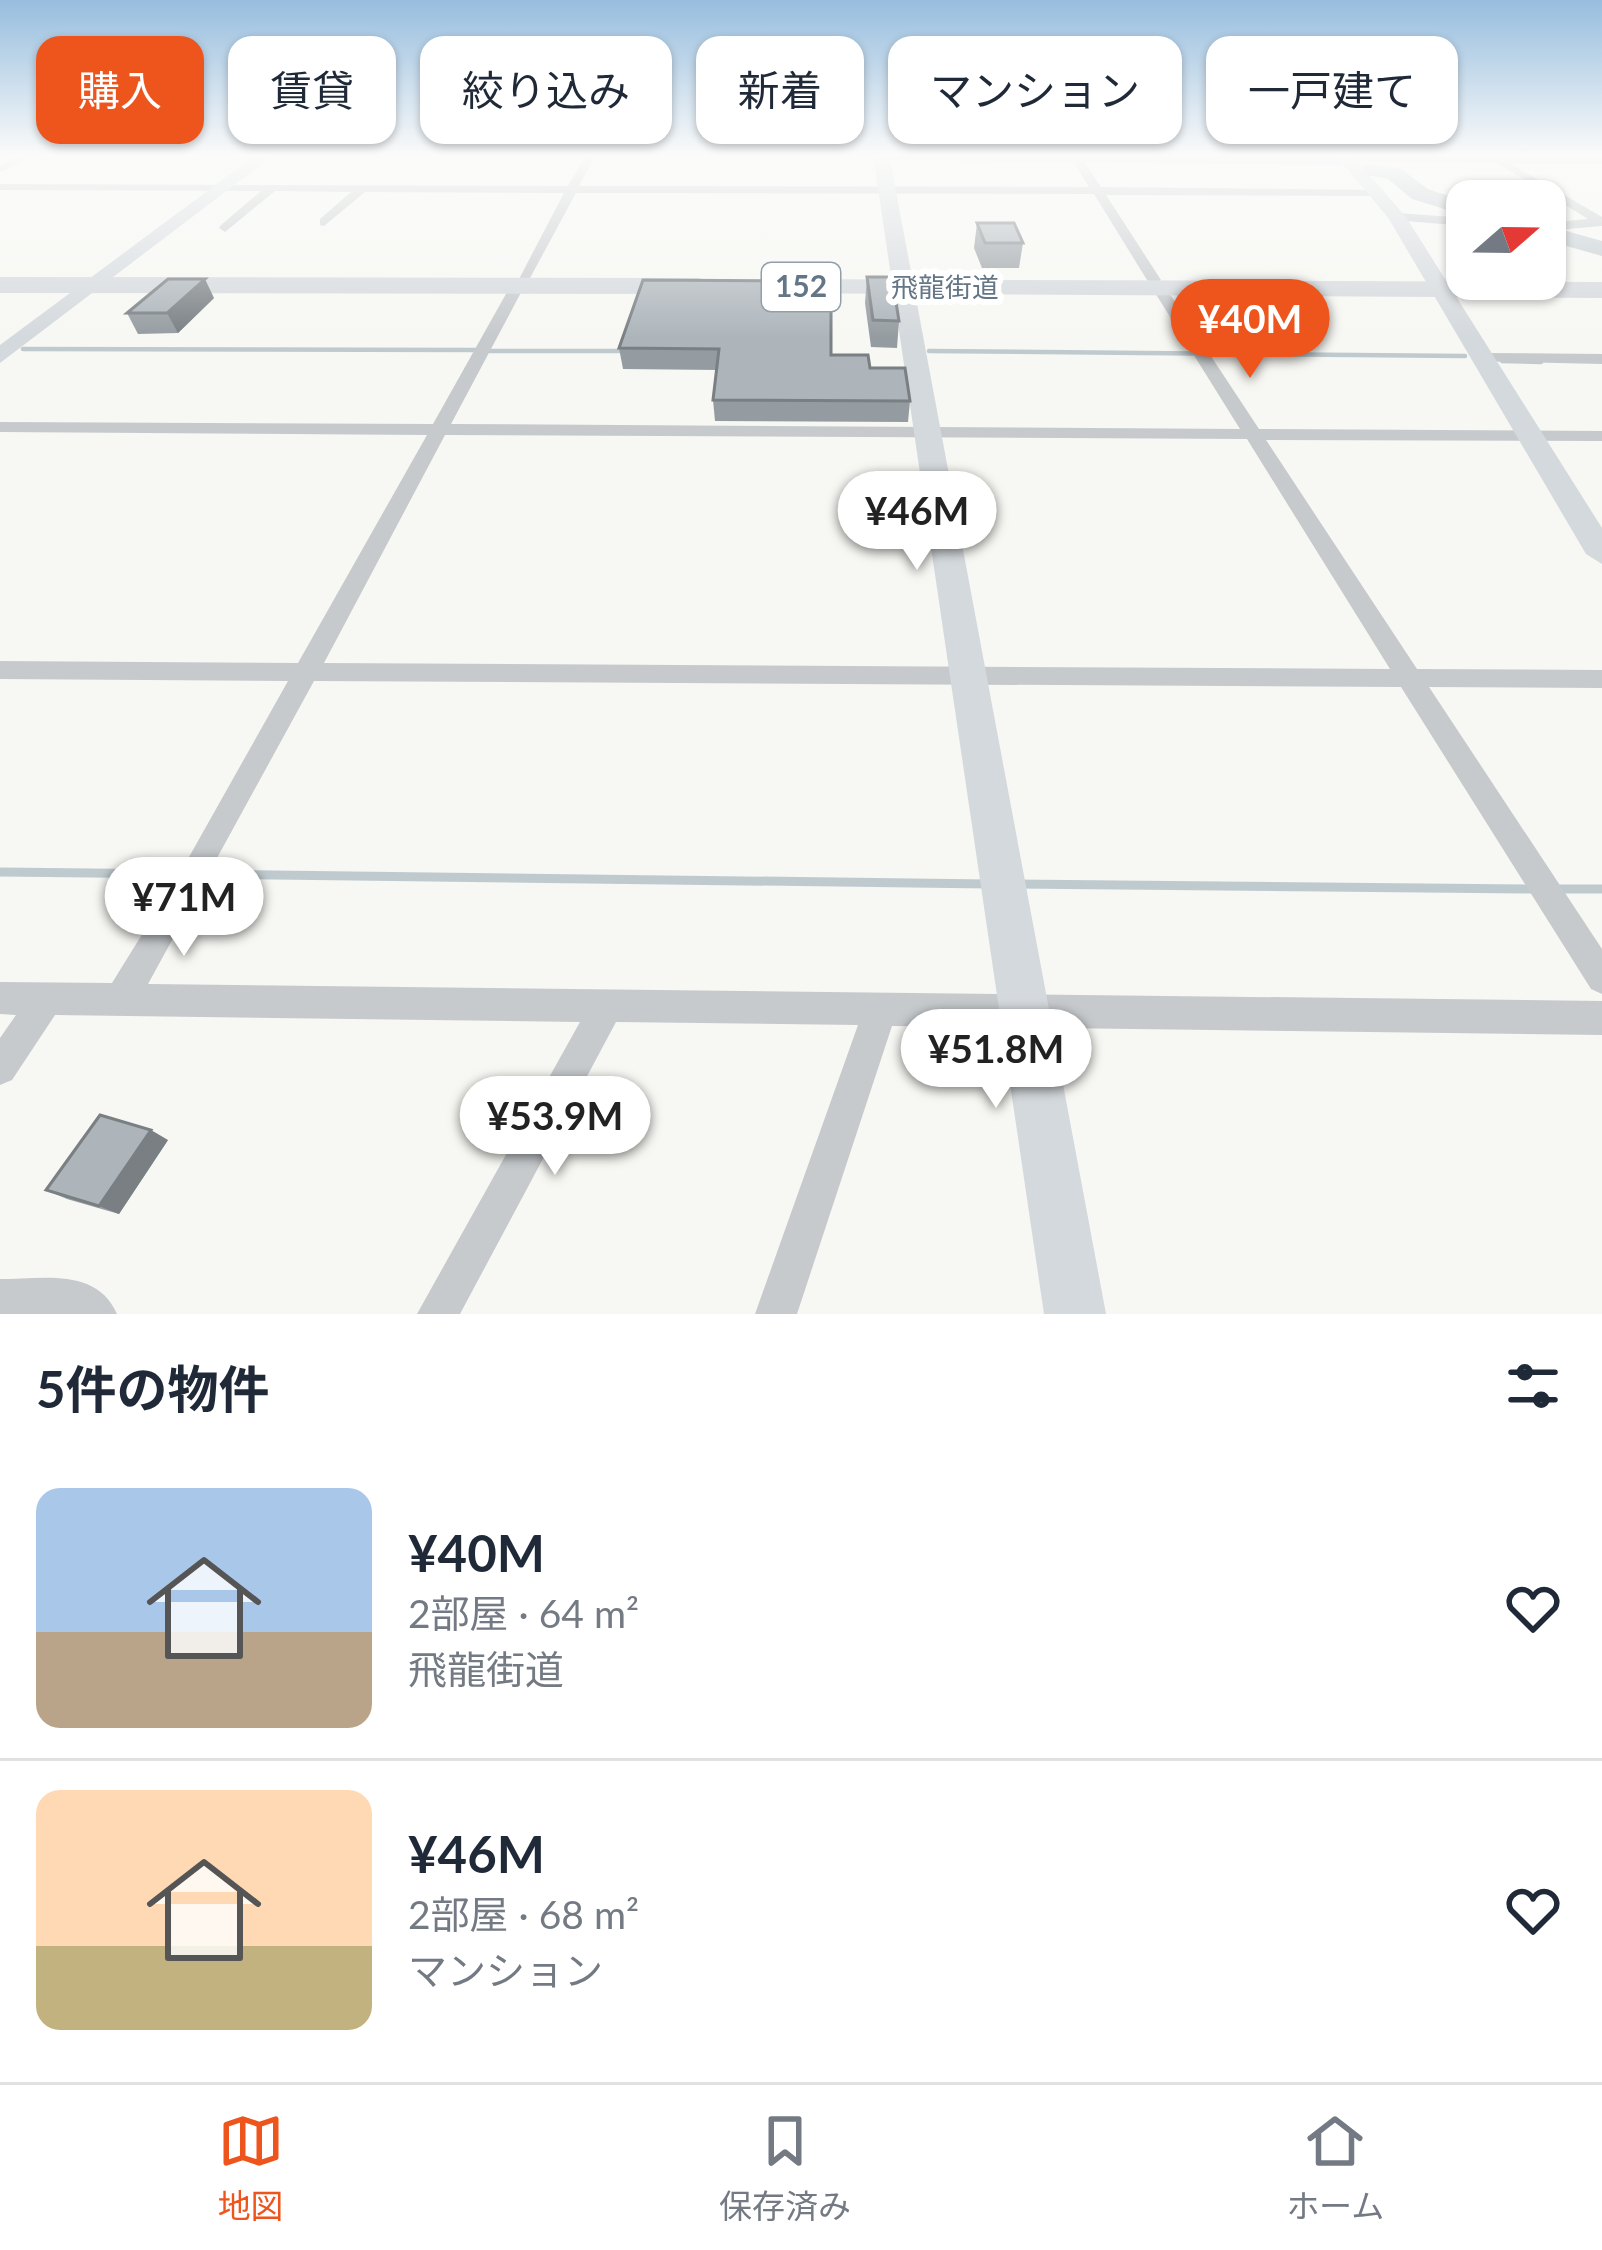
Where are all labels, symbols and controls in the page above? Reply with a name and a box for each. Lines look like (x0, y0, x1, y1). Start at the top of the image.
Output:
chip: 購入 (36, 36, 204, 144)
chip: 賃貸 (228, 36, 396, 144)
chip: 絞り込み (420, 36, 672, 144)
chip: 新着 (696, 36, 864, 144)
chip: マンション (888, 36, 1182, 144)
chip: 一戸建て (1206, 36, 1458, 144)
north arrow (1446, 180, 1566, 300)
map controls (1446, 180, 1566, 300)
road number: 152 (762, 263, 840, 311)
street label: 飛龍街道 (891, 270, 999, 303)
pin: ¥40M (1179, 279, 1321, 381)
text: ¥40M (1198, 295, 1302, 341)
pin: ¥46M (846, 471, 988, 573)
text: ¥46M (865, 487, 969, 533)
pin: ¥71M (113, 857, 255, 959)
text: ¥71M (132, 873, 236, 919)
pin: ¥51.8M (898, 1009, 1094, 1111)
text: ¥51.8M (928, 1025, 1064, 1071)
pin: ¥53.9M (457, 1076, 653, 1178)
text: ¥53.9M (487, 1092, 623, 1138)
icon: filters (1500, 1353, 1566, 1419)
text: 5件の物件 (36, 1358, 270, 1419)
text: ¥40M (408, 1522, 545, 1583)
icon: home (132, 1536, 276, 1680)
icon: heart (1500, 1575, 1566, 1641)
text: 2部屋 · 64 m² (408, 1590, 639, 1636)
text: 飛龍街道 (408, 1646, 564, 1692)
text: ¥46M (408, 1823, 545, 1884)
icon: home (132, 1838, 276, 1982)
icon: heart (1500, 1877, 1566, 1943)
text: 2部屋 · 68 m² (408, 1891, 639, 1937)
text: マンション (408, 1947, 603, 1993)
tab: 地図 (218, 2108, 284, 2228)
tab: 保存済み (719, 2108, 851, 2228)
tab: ホーム (1286, 2108, 1384, 2228)

